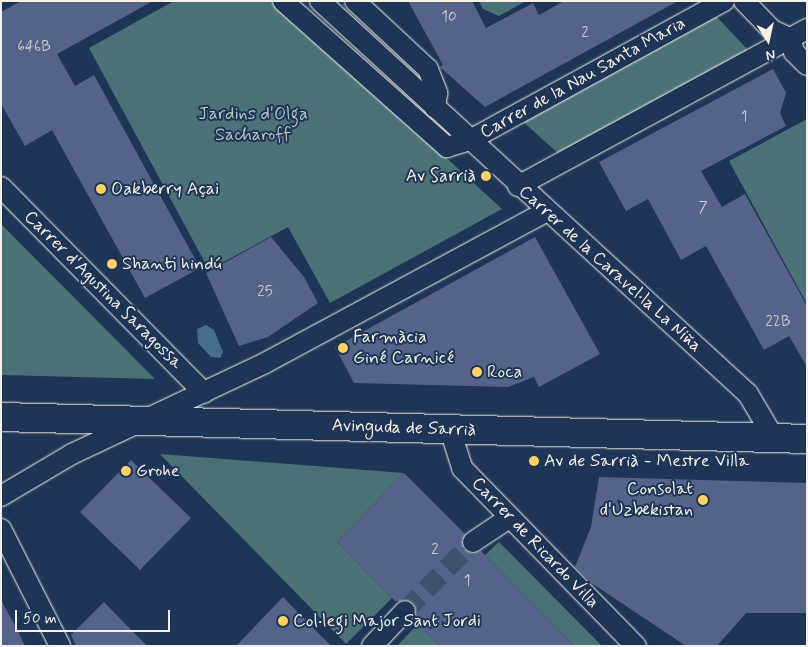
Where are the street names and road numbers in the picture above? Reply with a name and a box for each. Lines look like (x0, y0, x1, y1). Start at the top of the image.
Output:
street label: Carrer de la Nau Santa Maria (477, 13, 689, 143)
street label: Carrer de la Caravel·la La Niña (514, 181, 706, 357)
street label: Carrer d'Agustina Saragossa (20, 207, 186, 373)
street label: Avinguda de Sarrià (332, 415, 476, 441)
street label: Carrer de Ricardo Villa (467, 473, 603, 613)

